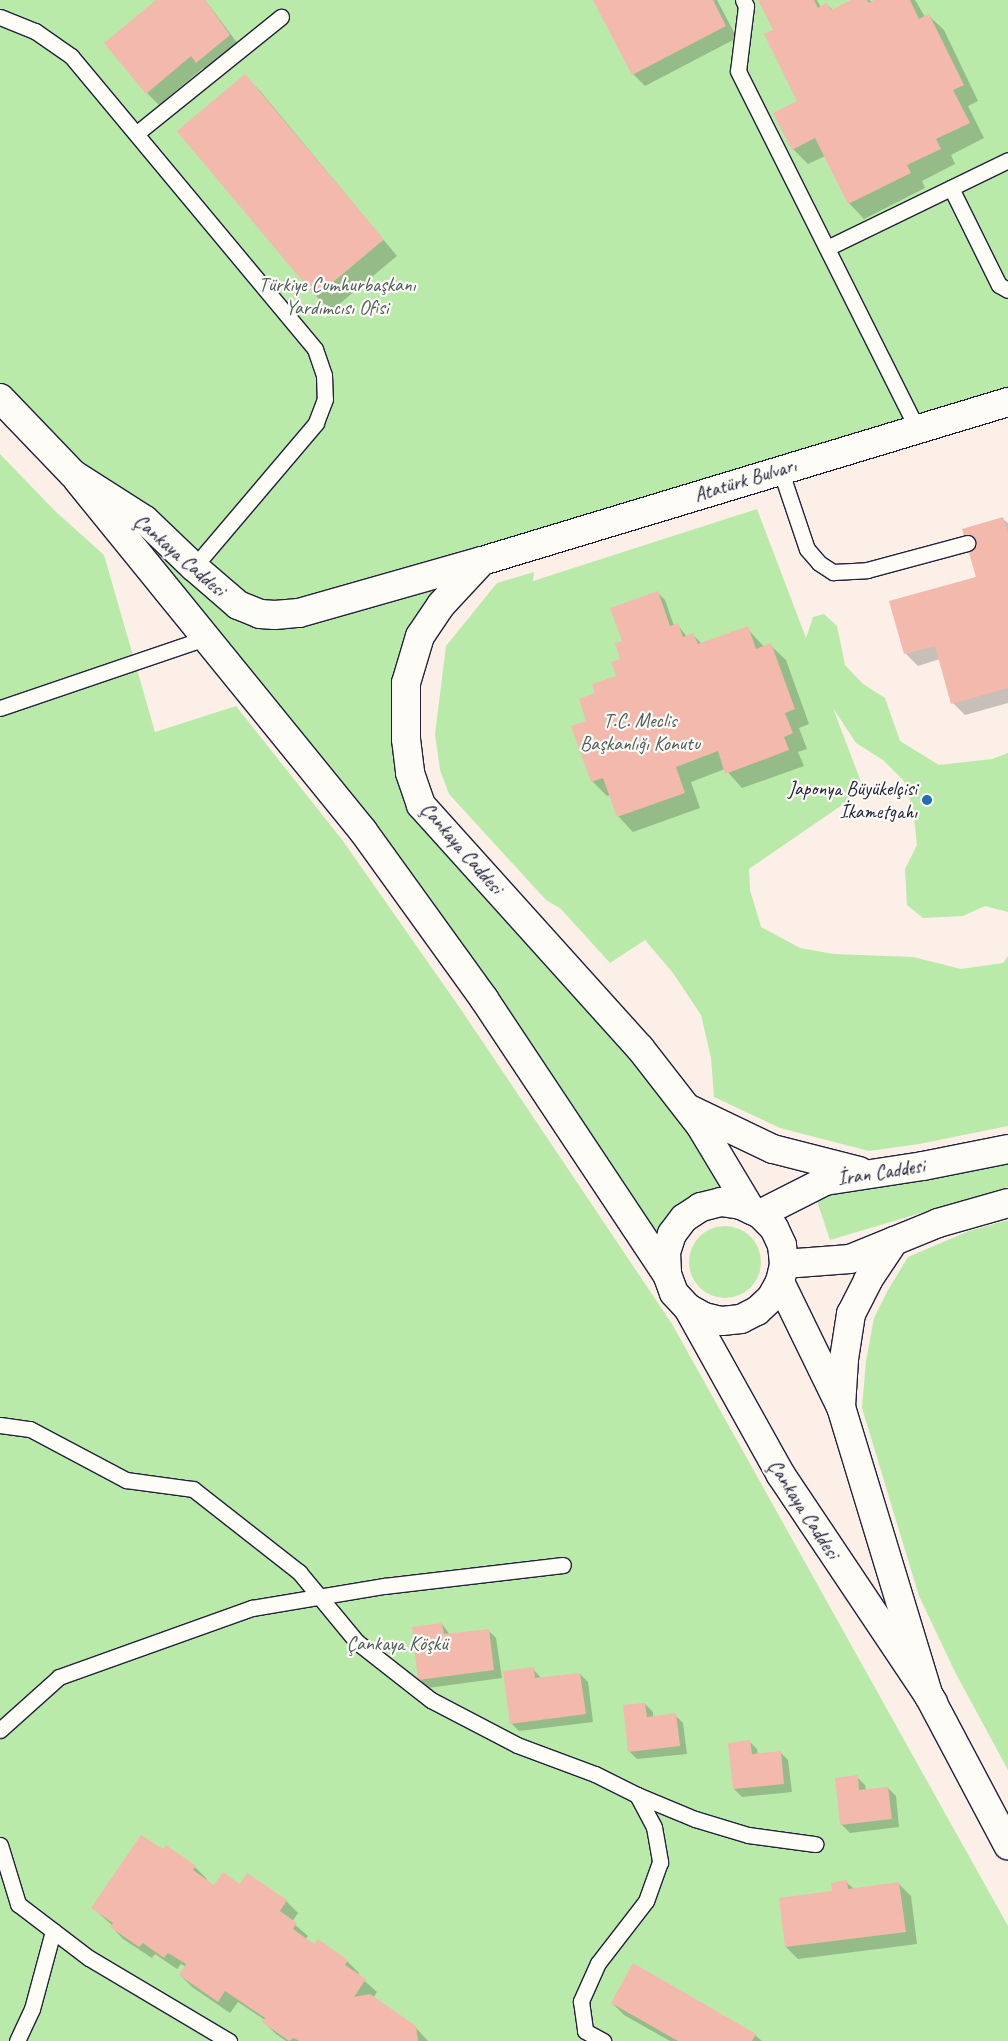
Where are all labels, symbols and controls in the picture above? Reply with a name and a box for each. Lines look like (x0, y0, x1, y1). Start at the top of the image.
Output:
park label: Türkiye Cumhurbaşkanı Yardımcısı Ofisi (259, 272, 415, 319)
street label: Atatürk Bulvarı (691, 453, 799, 507)
street label: Çankaya Caddesi (129, 509, 231, 601)
park label: T.C. Meclis Başkanlığı Konutu (580, 708, 700, 755)
place label: Japonya Büyükelçisi İkametgahı (788, 776, 917, 823)
marker: Japonya Büyükelçisi İkametgahı (921, 794, 933, 806)
street label: Çankaya Caddesi (416, 797, 508, 899)
street label: İran Caddesi (835, 1153, 927, 1191)
street label: Çankaya Caddesi (763, 1455, 845, 1563)
park label: Çankaya Köşkü (346, 1631, 448, 1655)

